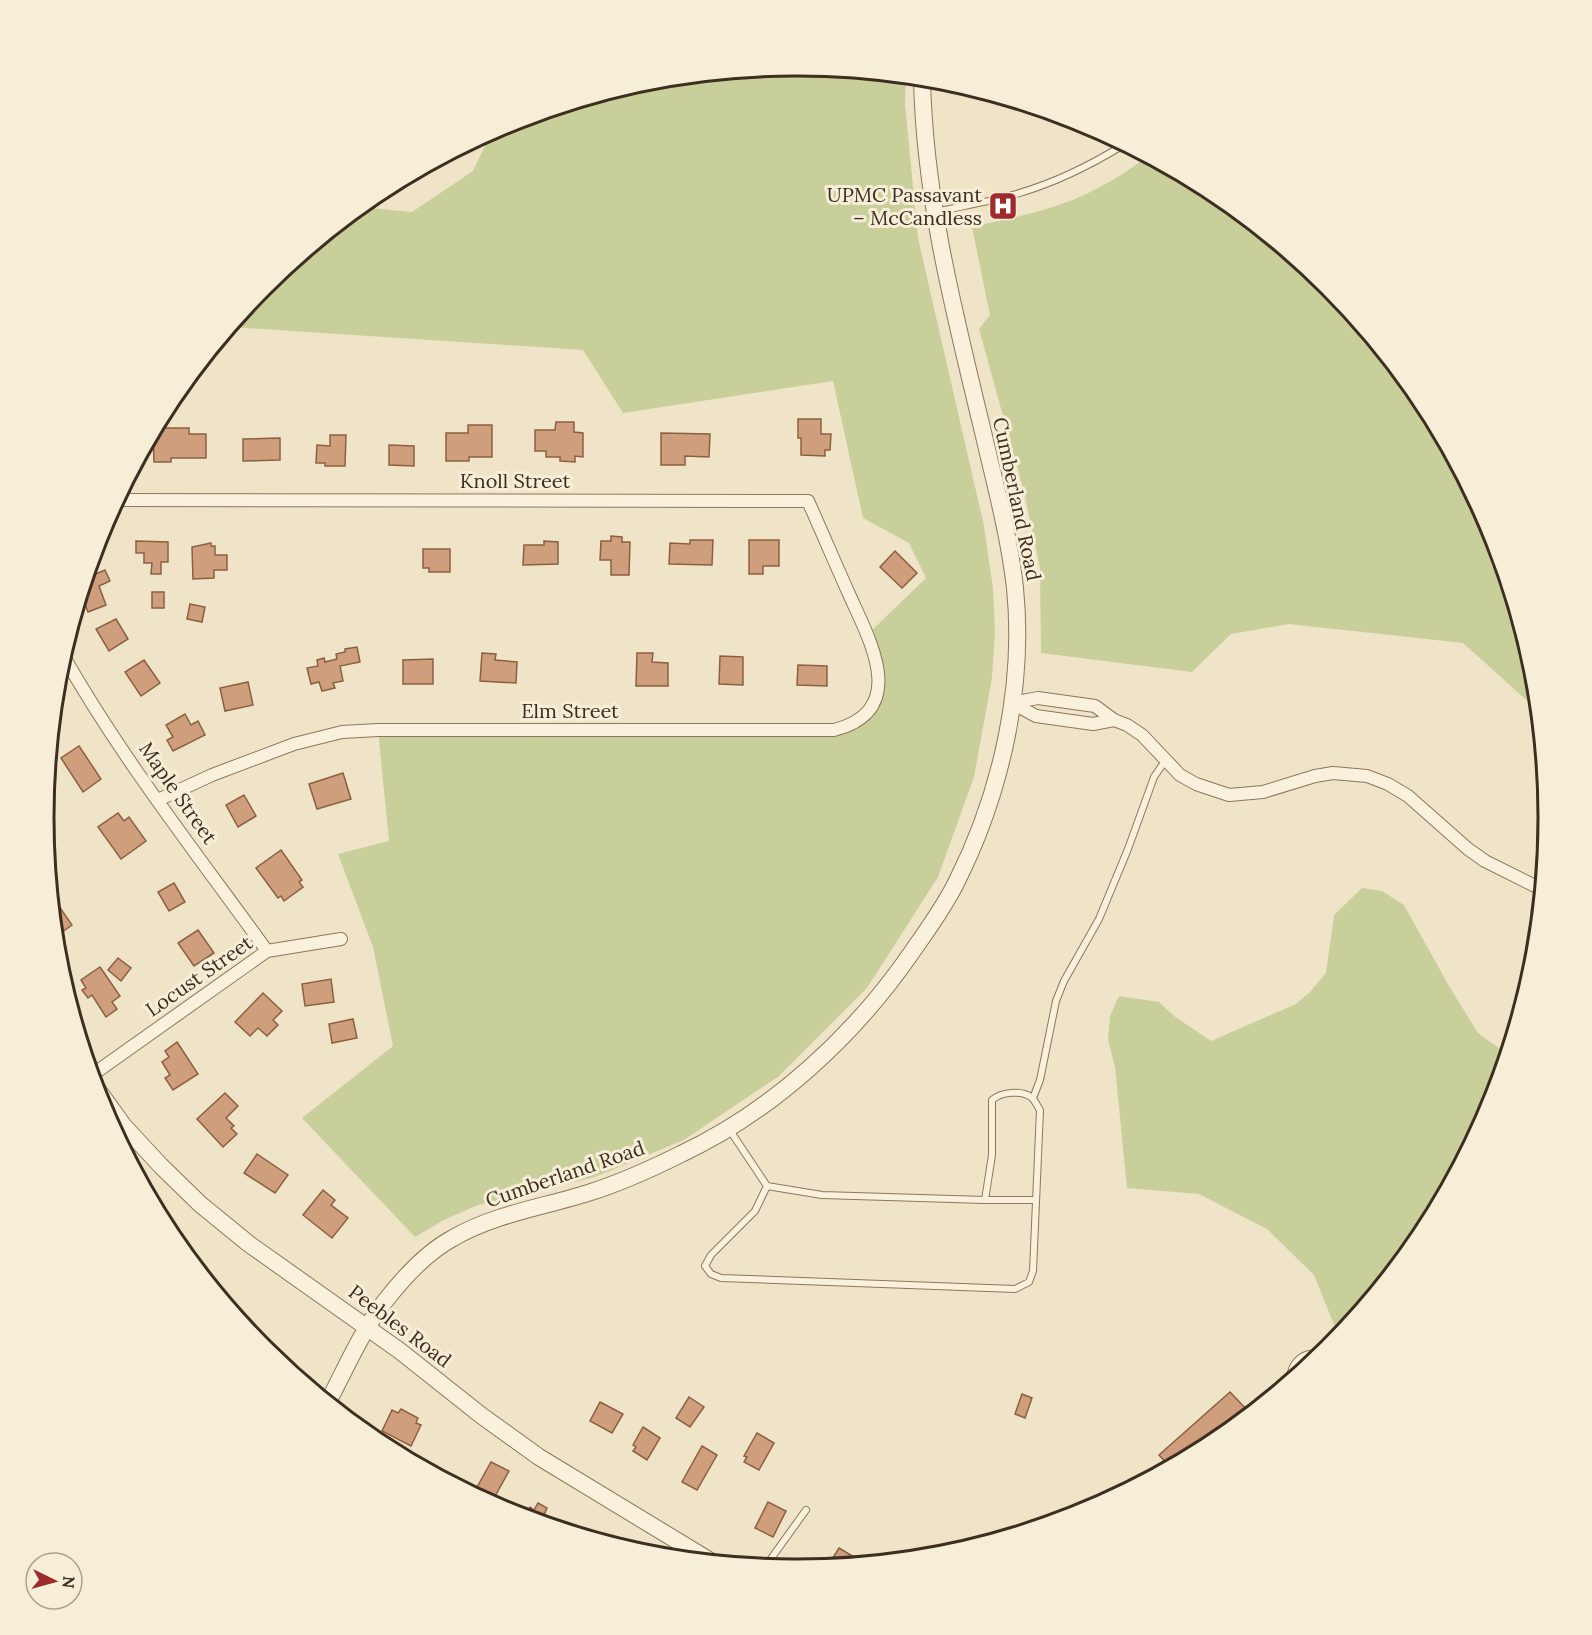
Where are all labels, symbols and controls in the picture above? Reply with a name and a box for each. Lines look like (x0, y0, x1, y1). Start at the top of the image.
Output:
place label: UPMC Passavant – McCandless (827, 182, 982, 230)
hospital icon: UPMC Passavant – McCandless (987, 190, 1019, 222)
street label: Cumberland Road (988, 415, 1047, 583)
street label: Knoll Street (460, 468, 570, 493)
street label: Elm Street (521, 698, 619, 723)
street label: Maple Street (134, 737, 223, 849)
street label: Locust Street (140, 929, 257, 1022)
street label: Cumberland Road (482, 1135, 648, 1212)
street label: Peebles Road (344, 1279, 457, 1372)
north arrow (24, 1551, 84, 1611)
text: N (58, 1575, 79, 1589)

